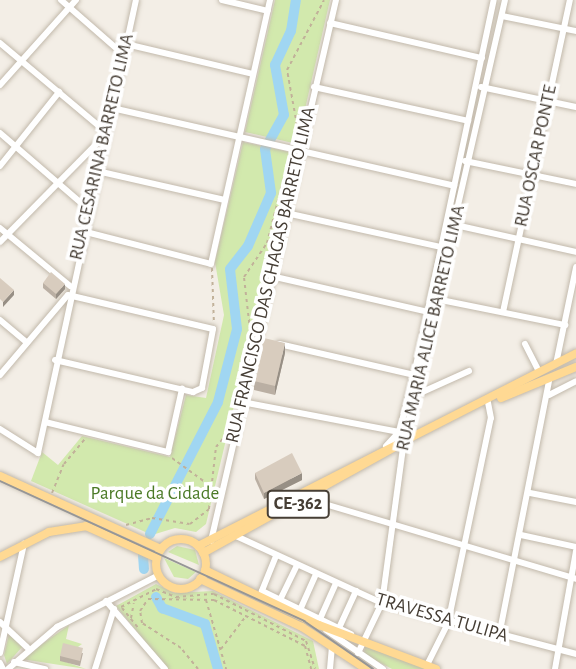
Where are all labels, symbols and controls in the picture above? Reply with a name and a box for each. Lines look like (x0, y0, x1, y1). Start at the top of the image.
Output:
street label: RUA CESARINA BARRETO LIMA (65, 32, 139, 262)
street label: RUA OSCAR PONTE (510, 83, 562, 229)
street label: RUA FRANCISCO DAS CHAGAS BARRETO LIMA (221, 105, 321, 445)
street label: RUA MARIA ALICE BARRETO LIMA (392, 203, 470, 453)
park label: Parque da Cidade (91, 483, 219, 505)
road number: CE-362 (266, 490, 330, 518)
street label: TRAVESSA TULIPA (373, 588, 511, 648)

